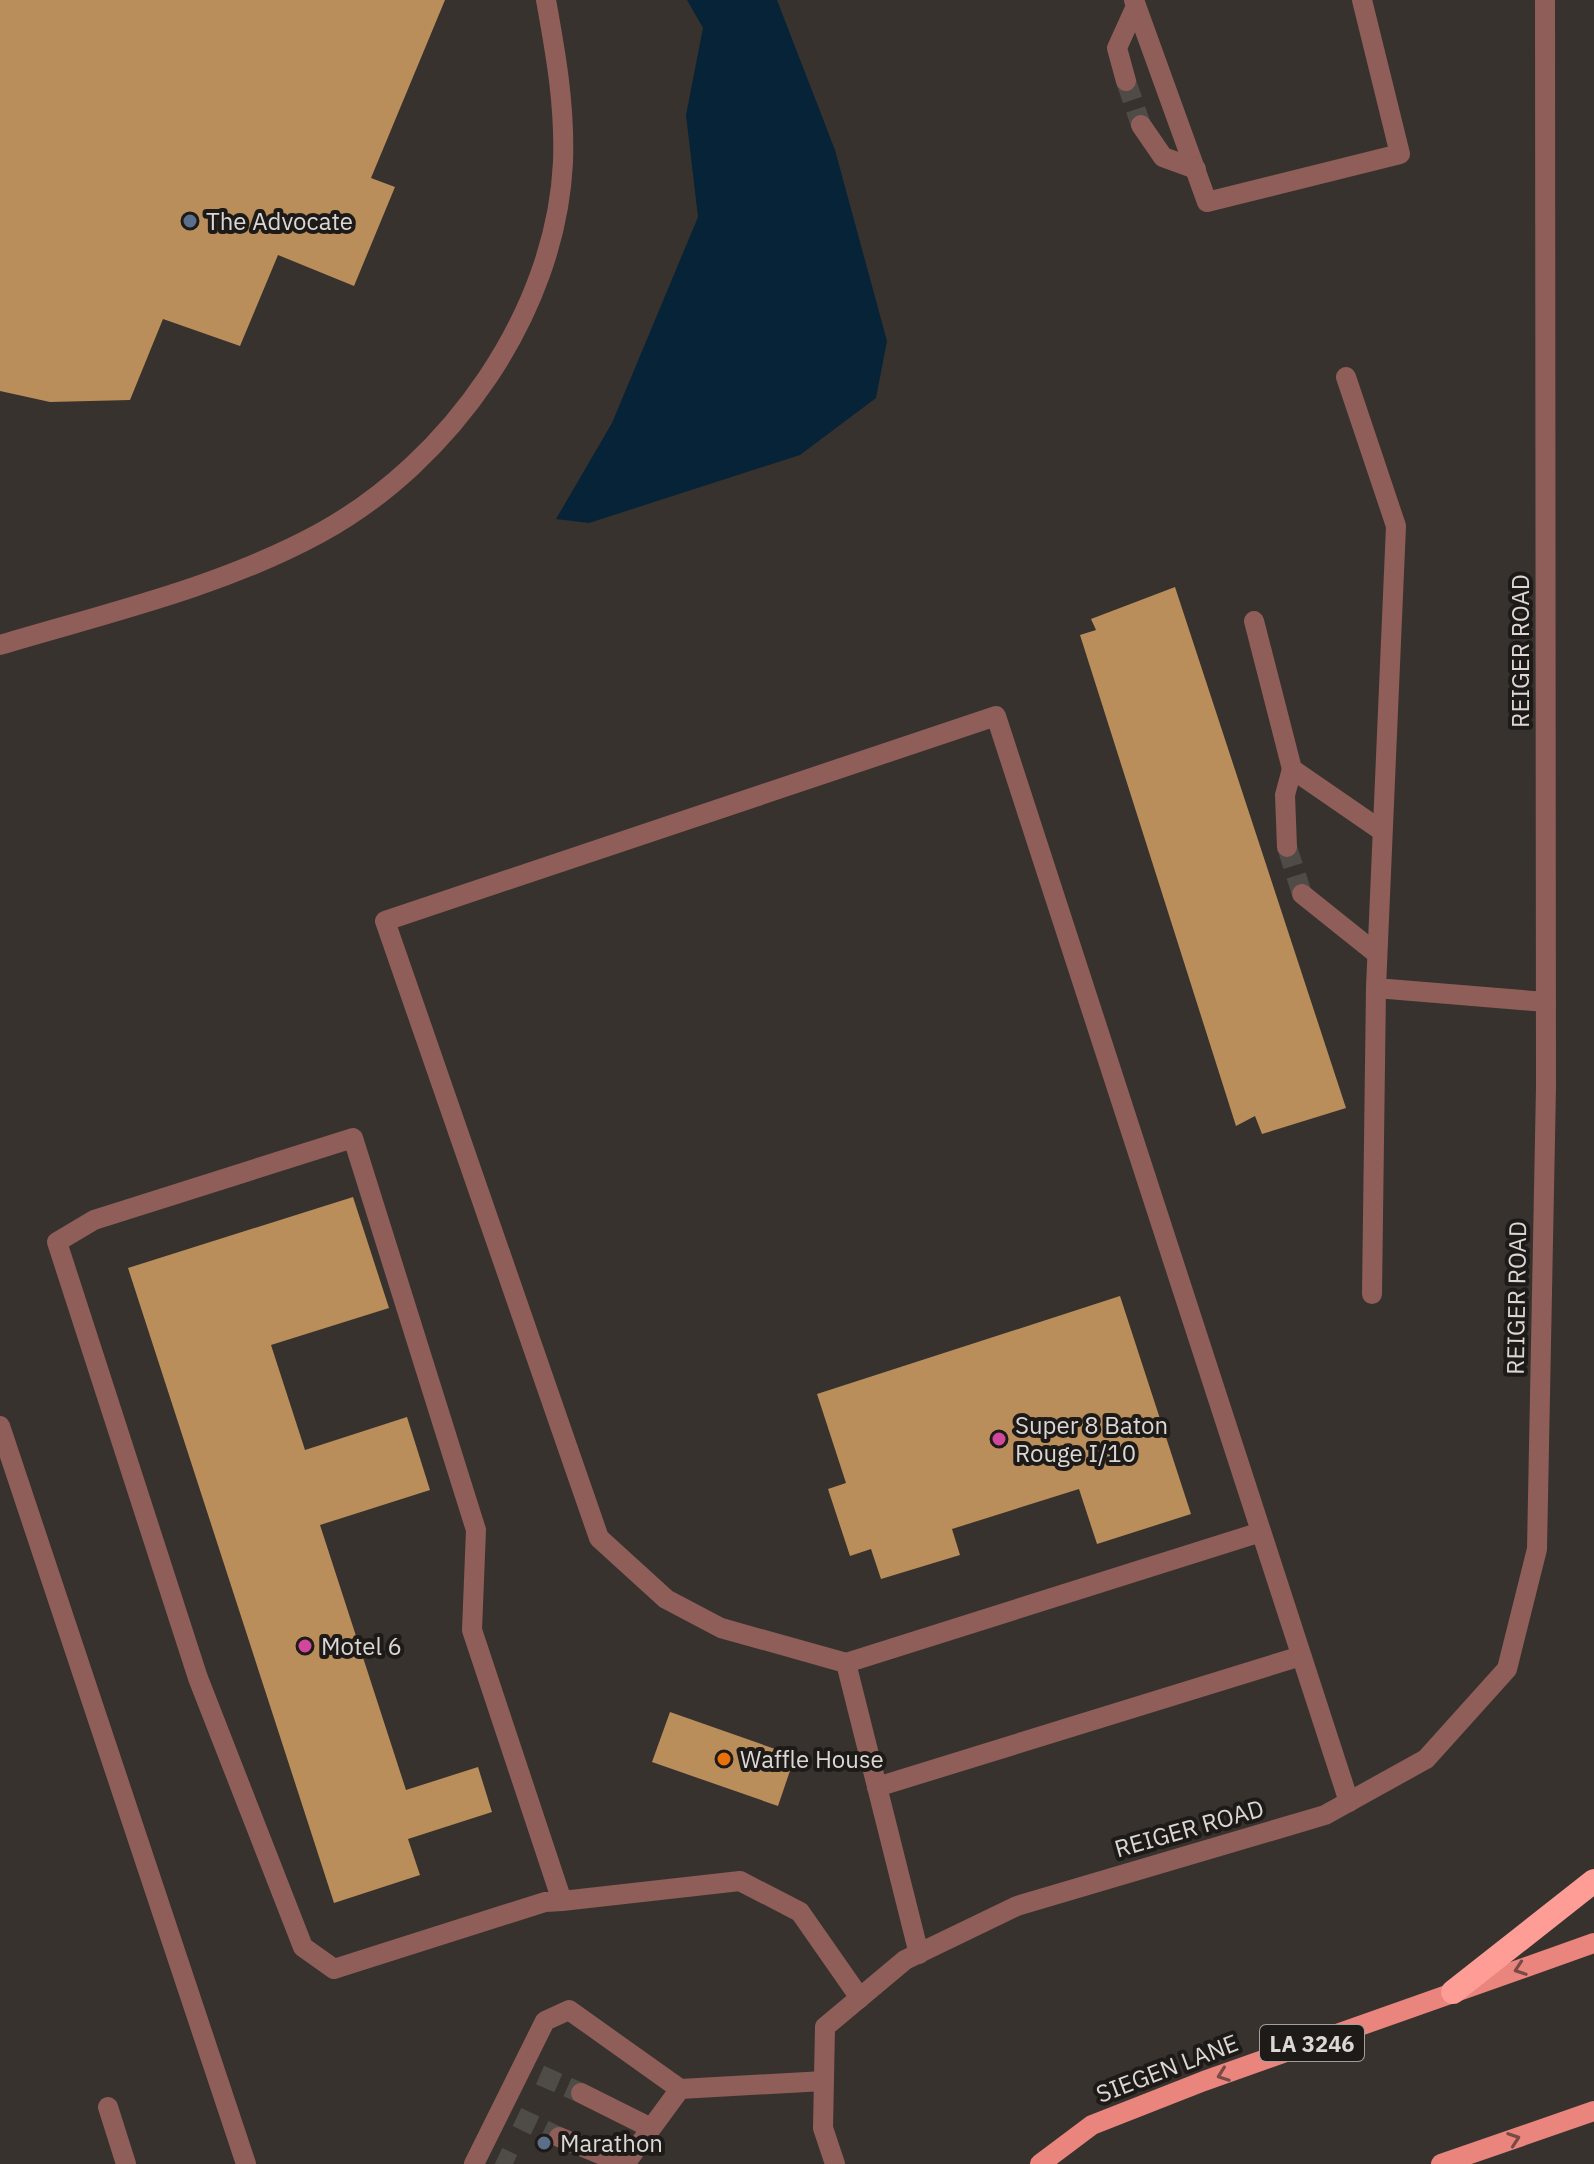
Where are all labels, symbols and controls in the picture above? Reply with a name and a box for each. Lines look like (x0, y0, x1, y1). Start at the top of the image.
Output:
place label: The Advocate (206, 205, 353, 237)
marker: The Advocate (181, 212, 199, 230)
street label: REIGER ROAD (1504, 574, 1536, 728)
street label: REIGER ROAD (1499, 1221, 1533, 1375)
place label: Super 8 Baton Rouge I/10 (1015, 1409, 1168, 1469)
marker: Super 8 Baton Rouge I/10 (990, 1430, 1008, 1448)
place label: Motel 6 (321, 1630, 402, 1662)
marker: Motel 6 (296, 1637, 314, 1655)
place label: Waffle House (740, 1743, 884, 1775)
marker: Waffle House (715, 1750, 733, 1768)
street label: REIGER ROAD (1111, 1791, 1267, 1865)
one-way arrow (1514, 1959, 1528, 1976)
road number: LA 3246 (1260, 2025, 1364, 2061)
street label: SIEGEN LANE (1091, 2026, 1243, 2110)
one-way arrow (1216, 2065, 1230, 2081)
place label: Marathon (560, 2127, 663, 2159)
one-way arrow (1507, 2132, 1521, 2148)
marker: Marathon (535, 2134, 553, 2152)

